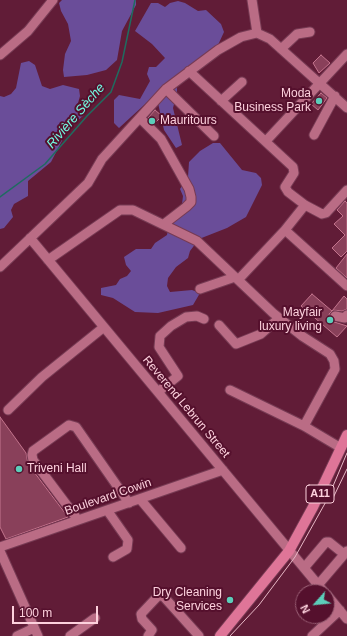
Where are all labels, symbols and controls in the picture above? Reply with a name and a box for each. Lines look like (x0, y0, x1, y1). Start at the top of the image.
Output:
water label: Rivière Sèche (44, 80, 108, 152)
place label: Moda Business Park (234, 87, 311, 115)
marker: Moda Business Park (314, 96, 324, 106)
place label: Mauritours (160, 114, 217, 128)
marker: Mauritours (147, 116, 157, 126)
place label: Mayfair luxury living (259, 306, 322, 334)
marker: Mayfair luxury living (325, 315, 335, 325)
street label: Reverend Lebrun Street (139, 353, 233, 461)
place label: Triveni Hall (27, 462, 87, 476)
marker: Triveni Hall (14, 464, 24, 474)
street label: Boulevard Cowin (63, 475, 153, 519)
road number: A11 (306, 485, 334, 503)
north arrow (295, 584, 335, 624)
place label: Dry Cleaning Services (153, 586, 222, 614)
marker: Dry Cleaning Services (225, 595, 235, 605)
scale bar (14, 598, 100, 624)
text: N (298, 603, 312, 615)
text: 100 m (19, 606, 52, 620)

